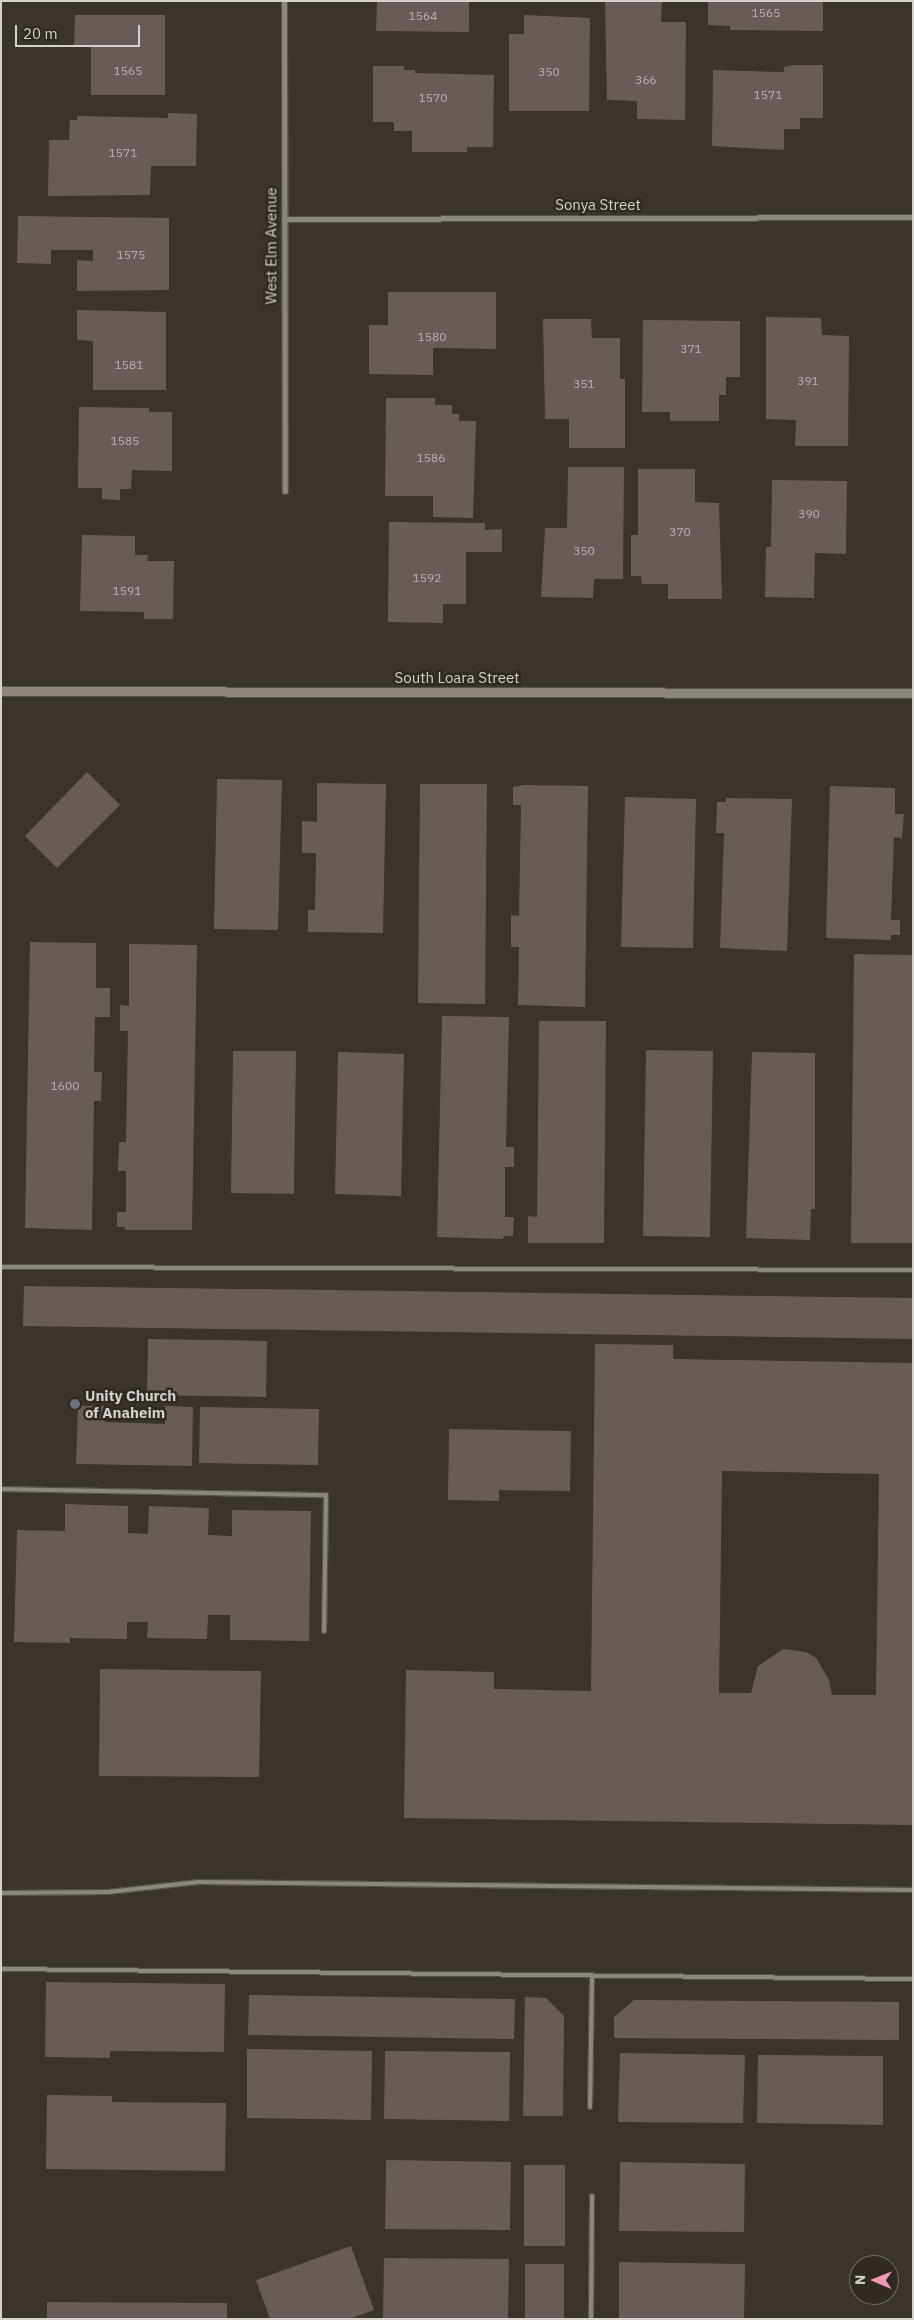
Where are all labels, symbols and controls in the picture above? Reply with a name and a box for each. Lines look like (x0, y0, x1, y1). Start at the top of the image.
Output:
house number: 1565 (752, 6, 780, 20)
house number: 1564 (409, 9, 437, 23)
scale bar (18, 15, 142, 47)
text: 20 m (23, 24, 58, 43)
house number: 1565 (114, 64, 142, 78)
house number: 350 (538, 65, 560, 79)
house number: 366 (635, 73, 657, 87)
house number: 1571 (754, 88, 782, 102)
house number: 1570 (419, 91, 447, 105)
house number: 1571 (109, 146, 137, 160)
street label: West Elm Avenue (262, 188, 280, 304)
street label: Sonya Street (555, 196, 641, 214)
house number: 1575 (117, 248, 145, 262)
house number: 1580 (418, 330, 446, 344)
house number: 371 (680, 342, 702, 356)
house number: 1581 (115, 358, 143, 372)
house number: 391 (797, 374, 819, 388)
house number: 351 (573, 377, 595, 391)
house number: 1585 (111, 434, 139, 448)
house number: 1586 (417, 451, 445, 465)
house number: 390 (798, 507, 820, 521)
house number: 370 (669, 525, 691, 539)
house number: 350 (573, 544, 595, 558)
house number: 1592 (413, 571, 441, 585)
house number: 1591 (113, 584, 141, 598)
street label: South Loara Street (395, 669, 519, 687)
house number: 1600 (51, 1079, 79, 1093)
place label: Unity Church of Anaheim (85, 1386, 176, 1421)
marker: Unity Church of Anaheim (69, 1398, 81, 1410)
north arrow (849, 2255, 899, 2305)
text: N (851, 2275, 869, 2285)

